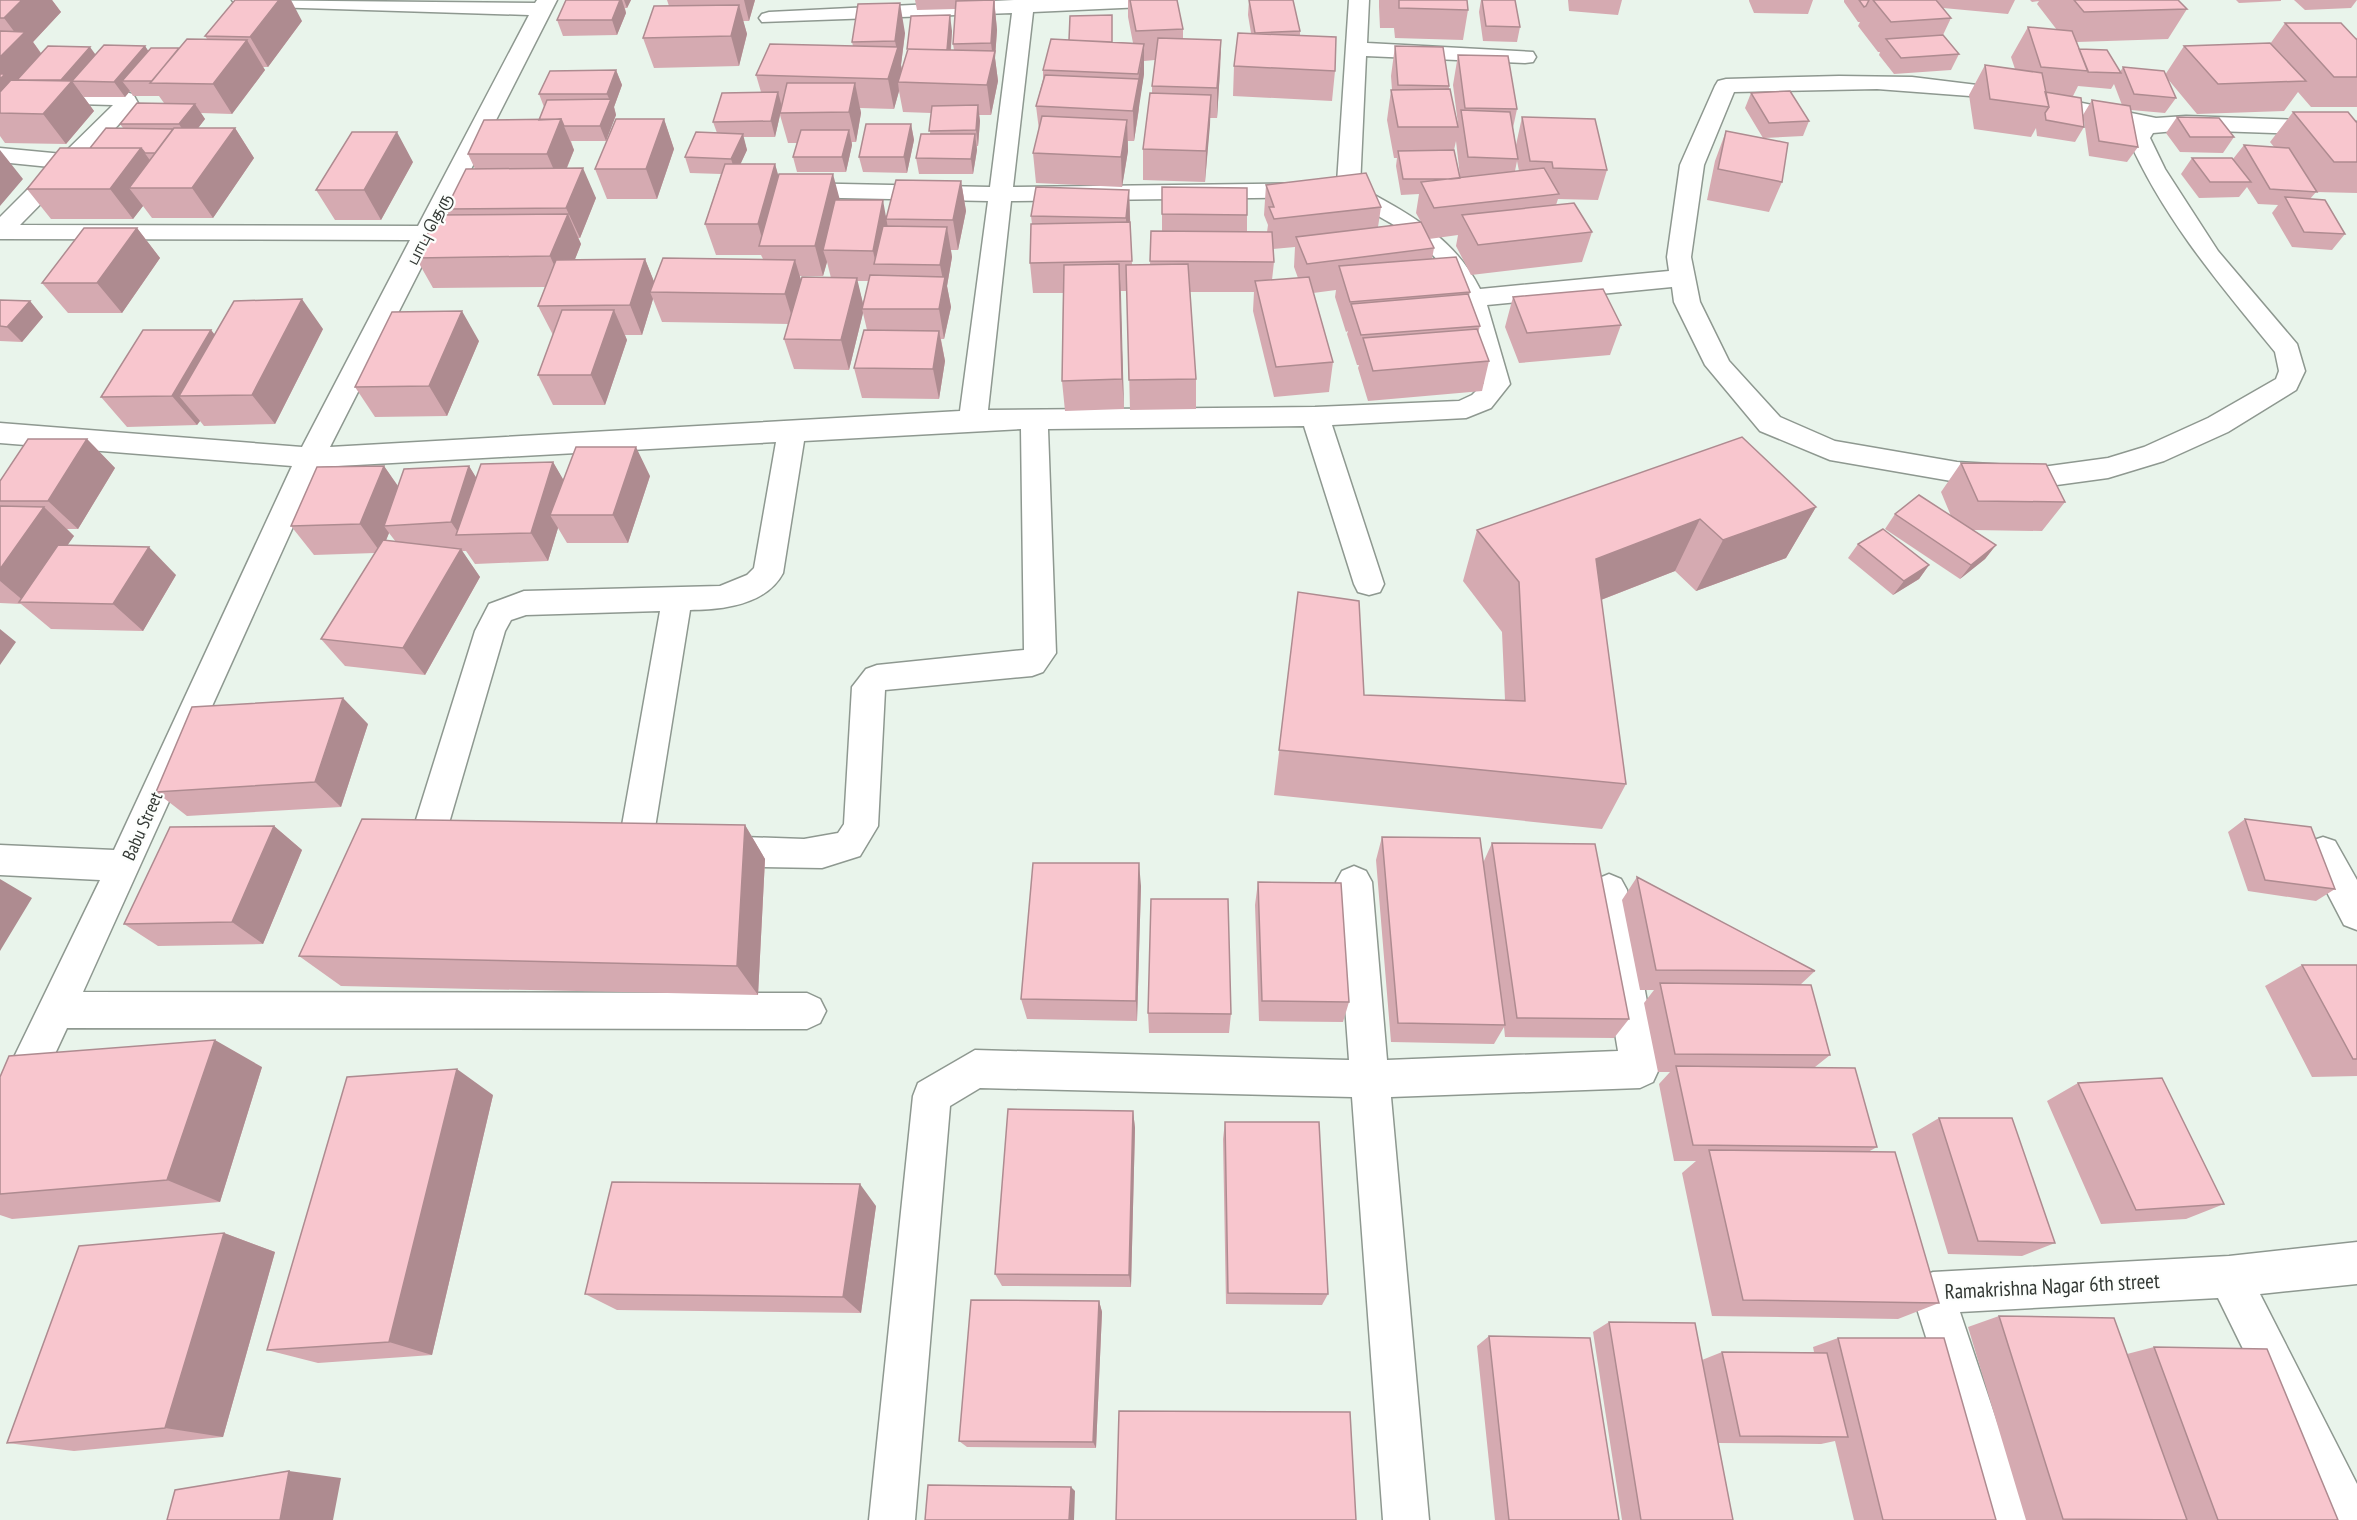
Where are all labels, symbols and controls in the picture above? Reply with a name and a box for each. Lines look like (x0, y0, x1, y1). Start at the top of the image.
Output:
street label: பாபு தெரு (403, 190, 457, 269)
street label: Babu Street (117, 788, 167, 864)
street label: Ramakrishna Nagar 6th street (1944, 1267, 2160, 1305)

